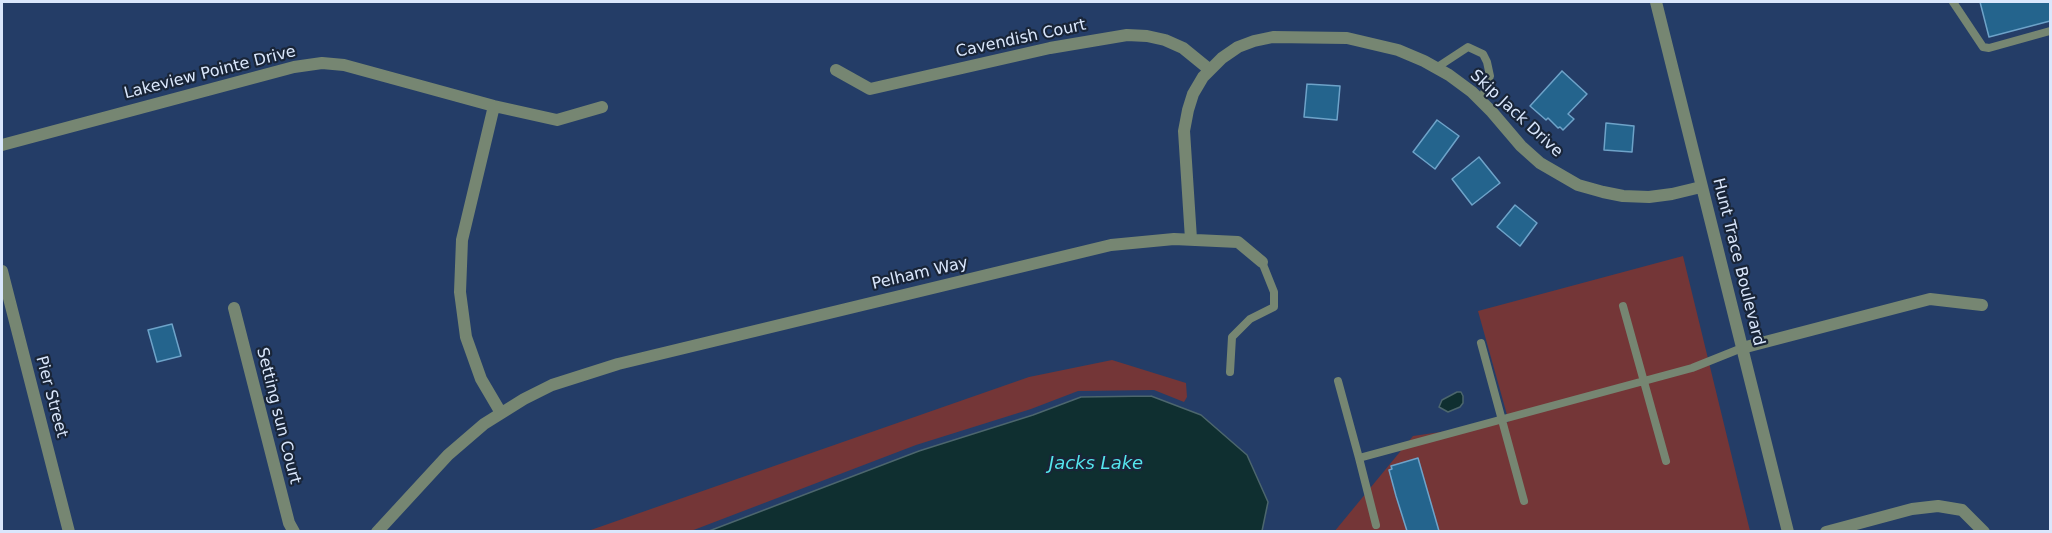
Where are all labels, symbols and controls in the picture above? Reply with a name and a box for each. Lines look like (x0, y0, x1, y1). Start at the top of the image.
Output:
street label: Cavendish Court (954, 16, 1088, 62)
street label: Lakeview Pointe Drive (122, 42, 298, 104)
street label: Skip Jack Drive (1466, 66, 1566, 162)
street label: Hunt Trace Boulevard (1708, 176, 1768, 348)
street label: Pelham Way (870, 254, 970, 294)
street label: Setting sun Court (252, 346, 304, 486)
street label: Pier Street (31, 354, 71, 440)
water label: Jacks Lake (1049, 453, 1143, 475)

